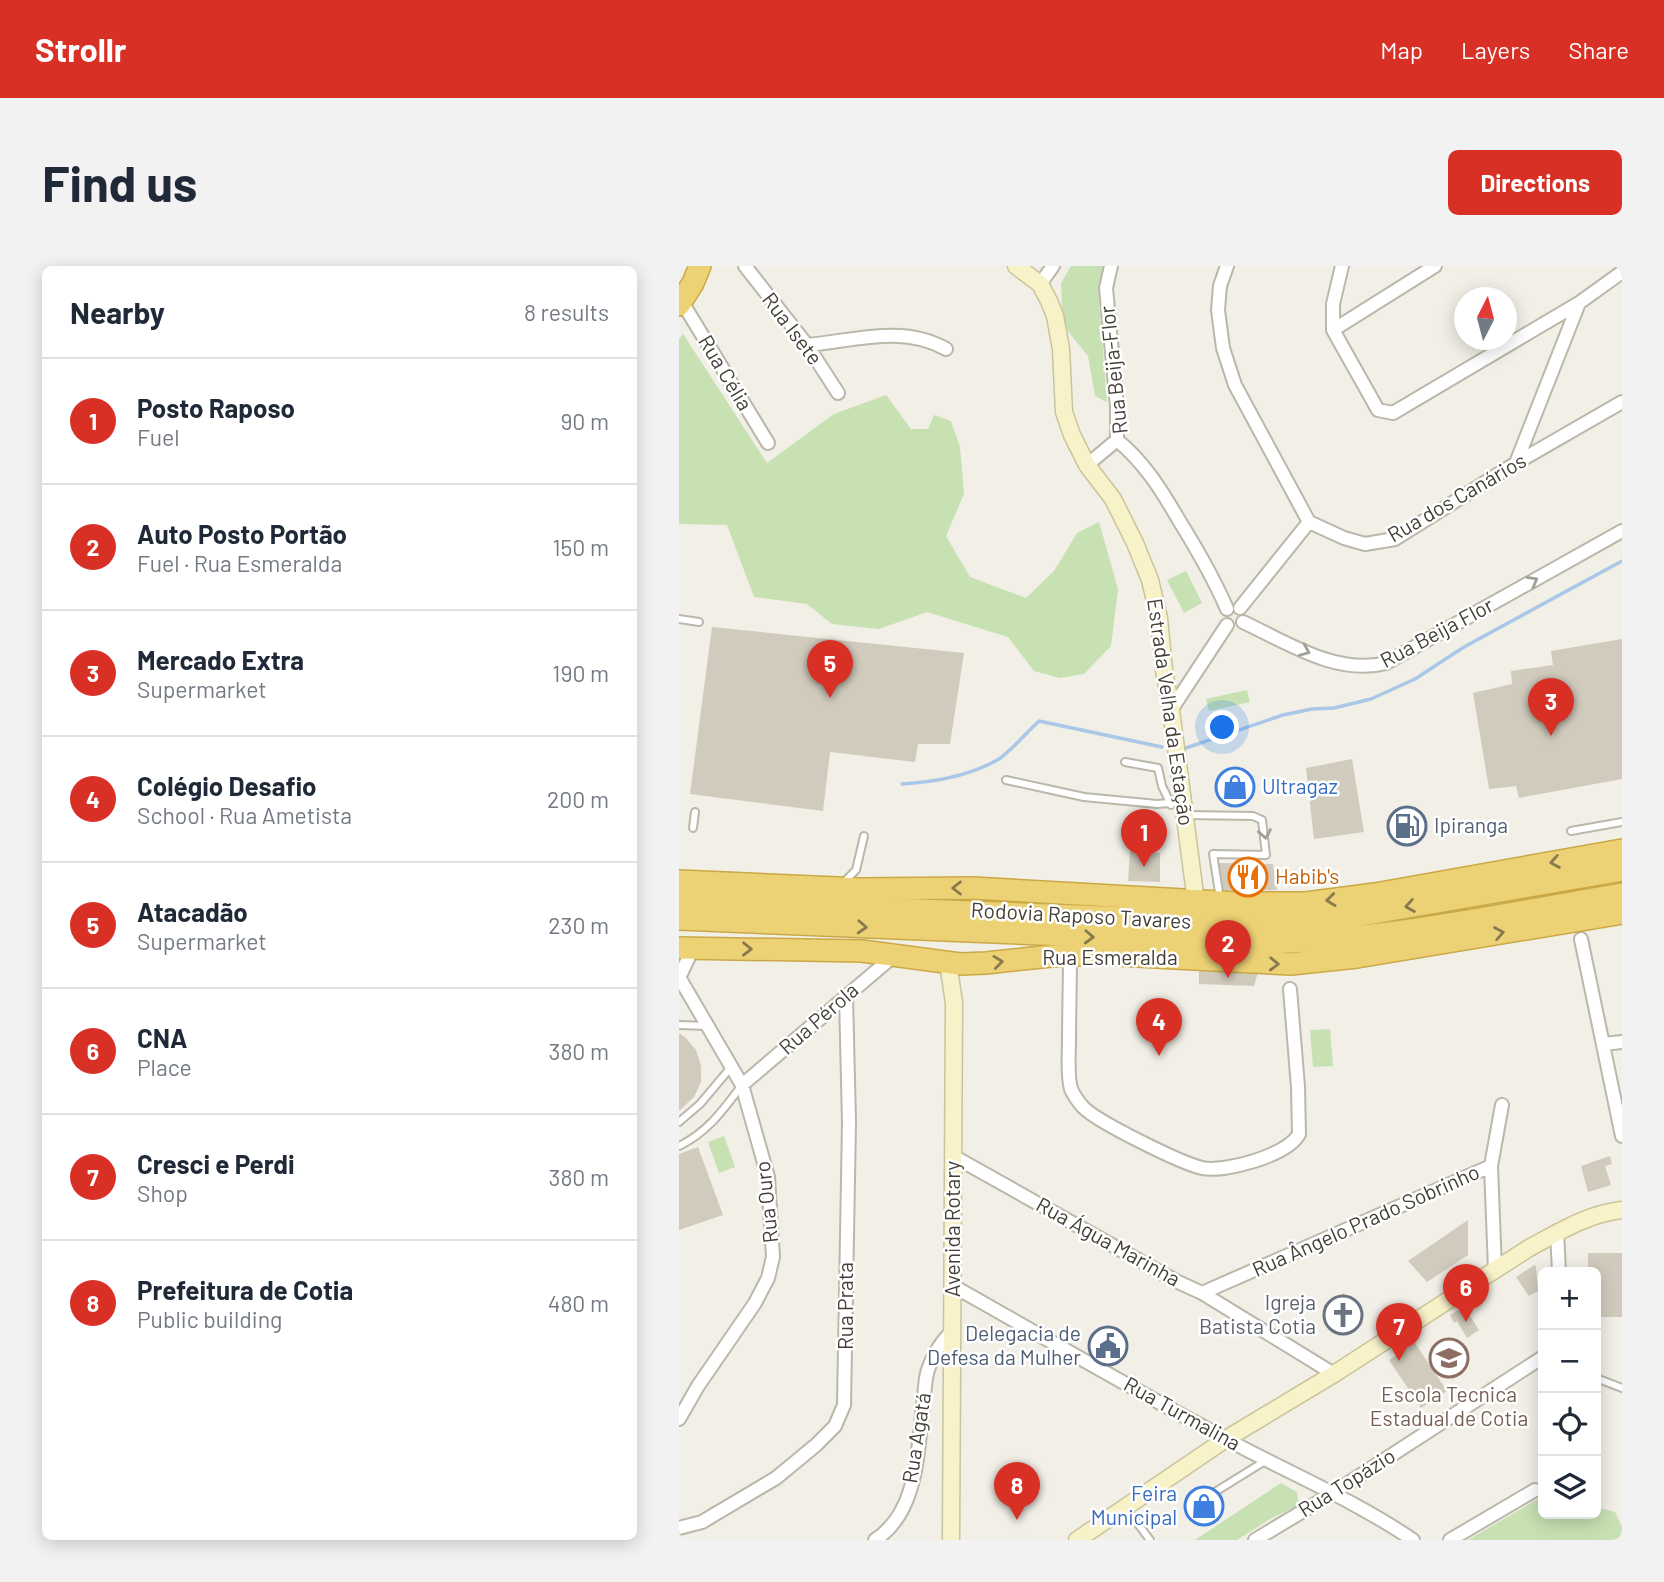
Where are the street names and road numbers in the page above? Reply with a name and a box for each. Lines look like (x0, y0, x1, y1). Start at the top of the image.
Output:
street label: Rua Isete (758, 287, 829, 369)
street label: Rua Beija-Flor (1093, 304, 1132, 435)
street label: Rua Célia (694, 330, 759, 415)
street label: Rua dos Canários (1382, 447, 1530, 547)
street label: Rua Beija Flor (1375, 591, 1498, 672)
street label: Estrada Velha da Estação (1143, 597, 1200, 827)
street label: Rodovia Raposo Tavares (970, 896, 1192, 933)
street label: Rua Esmeralda (1042, 944, 1178, 969)
street label: Rua Pérola (773, 977, 863, 1059)
street label: Rua Ângelo Prado Sobrinho (1248, 1158, 1483, 1281)
street label: Rua Ouro (749, 1160, 782, 1244)
street label: Avenida Rotary (939, 1160, 964, 1297)
street label: Rua Água Marinha (1032, 1191, 1185, 1291)
street label: Rua Prata (832, 1262, 857, 1350)
street label: Rua Turmalina (1120, 1370, 1245, 1455)
street label: Rua Agatá (896, 1391, 935, 1485)
street label: Rua Topázio (1293, 1442, 1399, 1521)

